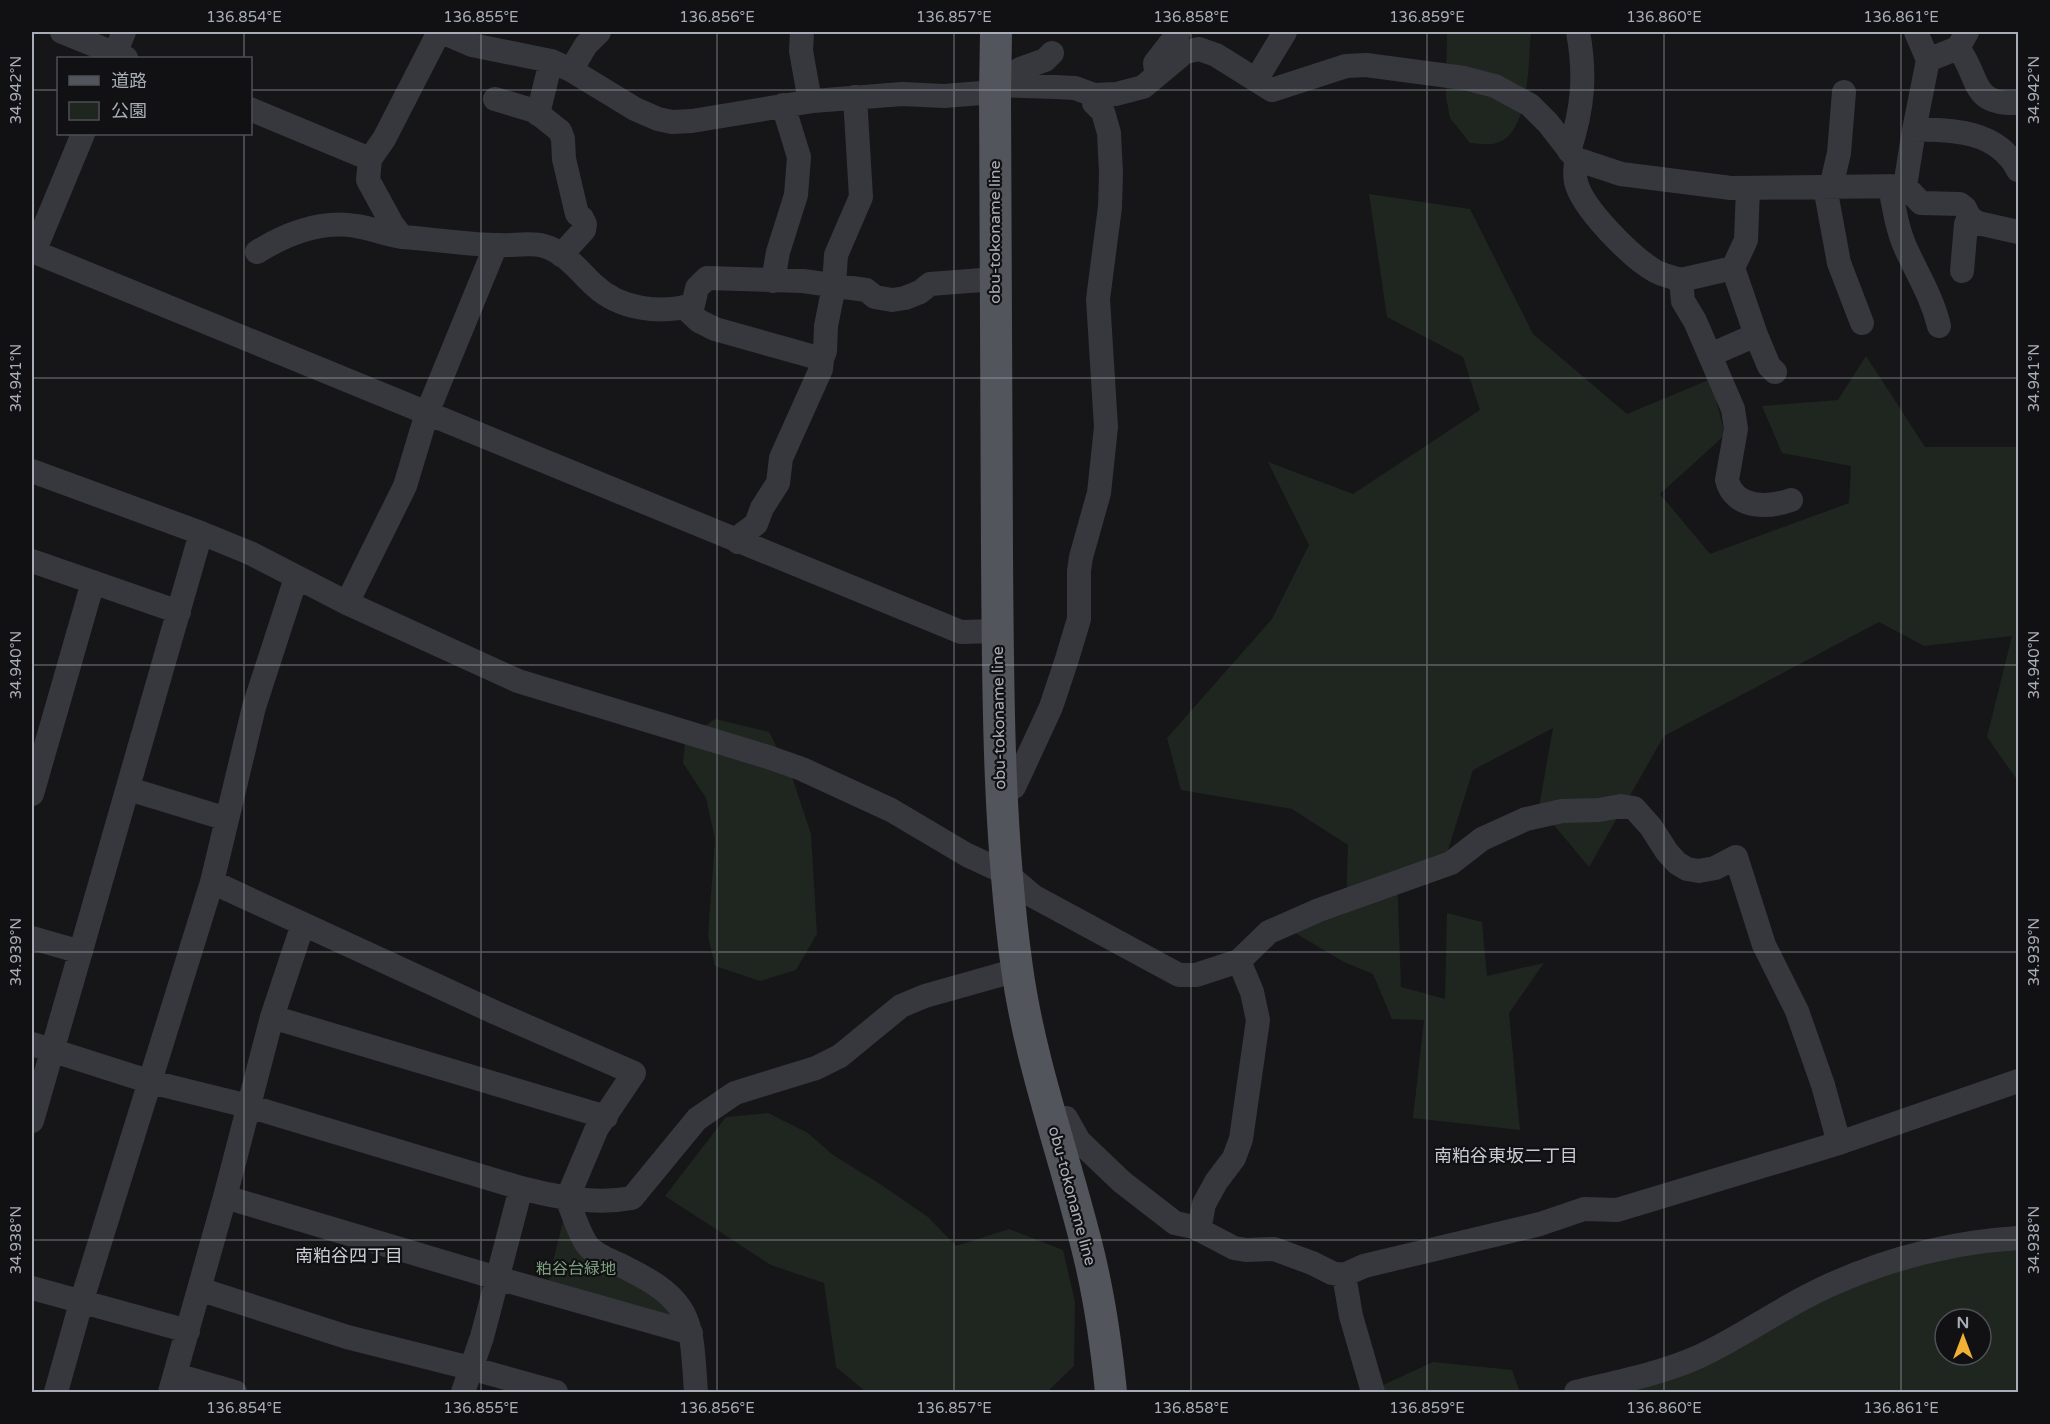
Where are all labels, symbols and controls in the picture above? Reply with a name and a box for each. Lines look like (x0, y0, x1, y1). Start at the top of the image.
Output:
text: 136.854°E (206, 8, 282, 26)
text: 136.855°E (443, 8, 519, 26)
text: 136.856°E (679, 8, 755, 26)
text: 136.857°E (916, 8, 992, 26)
text: 136.858°E (1153, 8, 1229, 26)
text: 136.859°E (1389, 8, 1465, 26)
text: 136.860°E (1626, 8, 1702, 26)
text: 136.861°E (1863, 8, 1939, 26)
text: 34.942°N (7, 56, 25, 124)
text: 34.942°N (2025, 56, 2043, 124)
legend (57, 57, 252, 135)
text: 道路 (111, 70, 147, 92)
text: 公園 (111, 100, 147, 122)
street label: obu-tokoname line (985, 160, 1005, 304)
text: 34.941°N (7, 344, 25, 412)
text: 34.941°N (2025, 344, 2043, 412)
text: 34.940°N (7, 631, 25, 699)
text: 34.940°N (2025, 631, 2043, 699)
street label: obu-tokoname line (988, 646, 1010, 790)
text: 34.939°N (7, 918, 25, 986)
text: 34.939°N (2025, 918, 2043, 986)
street label: obu-tokoname line (1044, 1124, 1100, 1268)
district label: 南粕谷東坂二丁目 (1434, 1145, 1578, 1167)
text: 34.938°N (7, 1206, 25, 1274)
text: 34.938°N (2025, 1206, 2043, 1274)
district label: 南粕谷四丁目 (295, 1245, 403, 1267)
park label: 粕谷台緑地 (536, 1259, 616, 1279)
north arrow (1933, 1307, 1993, 1367)
text: N (1957, 1313, 1969, 1333)
text: 136.854°E (206, 1399, 282, 1417)
text: 136.855°E (443, 1399, 519, 1417)
text: 136.856°E (679, 1399, 755, 1417)
text: 136.857°E (916, 1399, 992, 1417)
text: 136.858°E (1153, 1399, 1229, 1417)
text: 136.859°E (1389, 1399, 1465, 1417)
text: 136.860°E (1626, 1399, 1702, 1417)
text: 136.861°E (1863, 1399, 1939, 1417)

